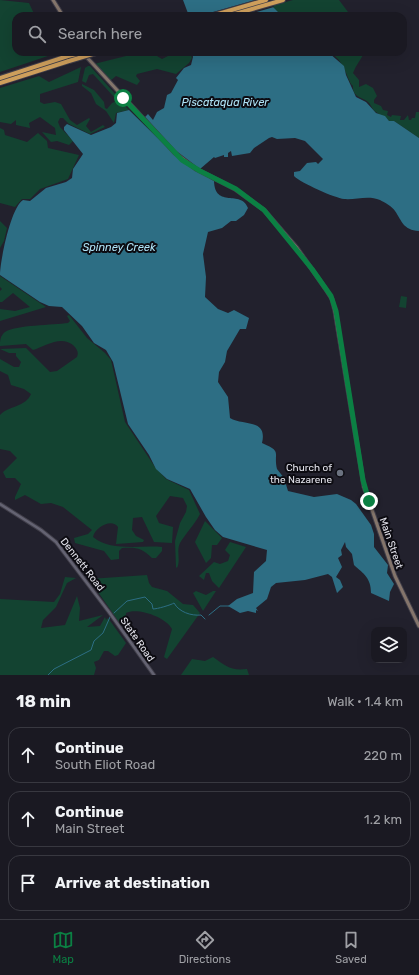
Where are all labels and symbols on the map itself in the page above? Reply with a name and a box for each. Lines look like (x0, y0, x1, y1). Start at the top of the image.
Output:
route start (114, 89, 132, 107)
water label: Piscataqua River (182, 96, 269, 109)
water label: Spinney Creek (82, 241, 156, 254)
place label: Church of the Nazarene (270, 462, 332, 486)
marker: Church of the Nazarene (335, 468, 345, 478)
route end (360, 492, 378, 510)
street label: Main Street (377, 516, 405, 571)
street label: Dennett Road (58, 536, 107, 594)
street label: State Road (118, 615, 157, 664)

